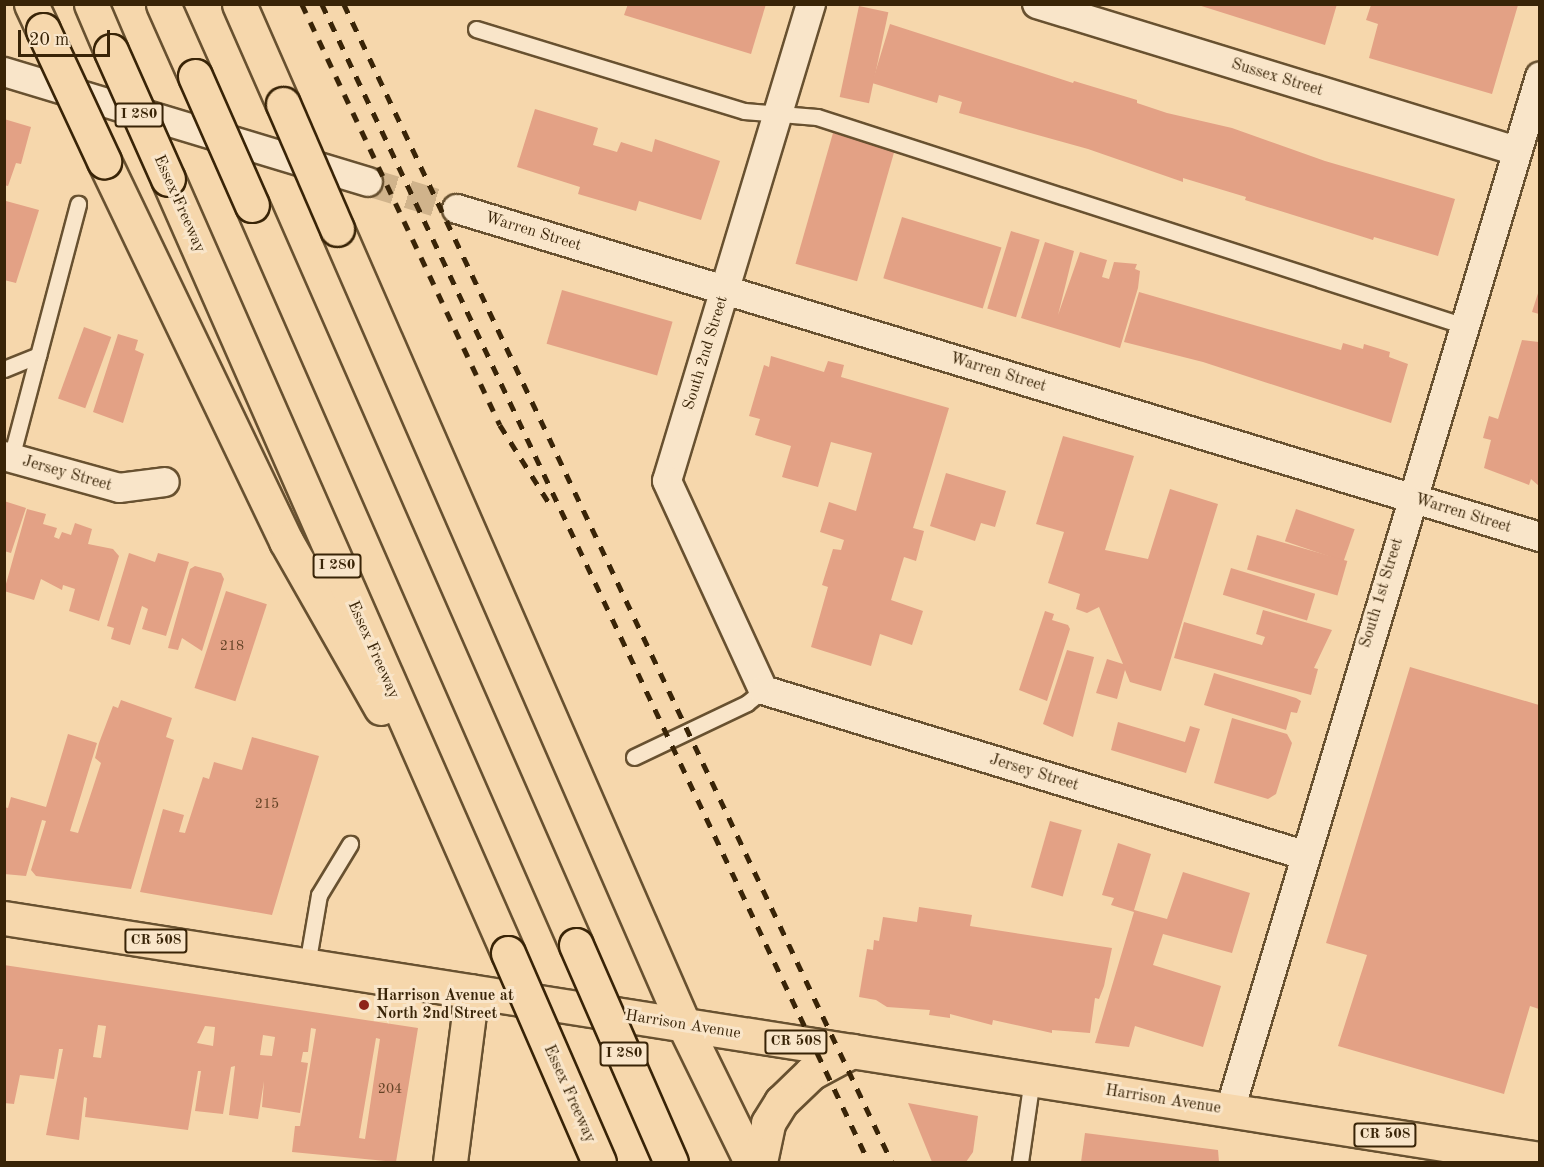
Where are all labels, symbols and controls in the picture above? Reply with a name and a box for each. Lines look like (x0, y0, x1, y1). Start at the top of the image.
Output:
scale bar (21, 18, 112, 56)
text: 20 m (29, 31, 69, 49)
street label: Sussex Street (1229, 55, 1325, 101)
road number: I 280 (114, 103, 164, 127)
street label: Essex Freeway (149, 152, 209, 256)
street label: Warren Street (483, 208, 583, 256)
street label: South 2nd Street (680, 294, 732, 412)
street label: Warren Street (948, 349, 1048, 397)
street label: Jersey Street (20, 452, 114, 496)
street label: Warren Street (1413, 490, 1513, 538)
street label: South 1st Street (1356, 536, 1408, 650)
road number: I 280 (312, 554, 362, 578)
street label: Essex Freeway (343, 598, 403, 702)
house number: 218 (220, 638, 244, 654)
street label: Jersey Street (987, 750, 1081, 796)
house number: 215 (255, 796, 279, 812)
road number: CR 508 (123, 929, 189, 953)
place label: Harrison Avenue at North 2nd Street (376, 986, 514, 1024)
marker: Harrison Avenue at North 2nd Street (357, 998, 371, 1012)
street label: Harrison Avenue (624, 1006, 742, 1044)
road number: CR 508 (763, 1030, 829, 1054)
street label: Essex Freeway (539, 1042, 599, 1146)
road number: I 280 (598, 1042, 650, 1066)
house number: 204 (378, 1081, 402, 1097)
street label: Harrison Avenue (1104, 1081, 1222, 1119)
road number: CR 508 (1352, 1123, 1418, 1147)

